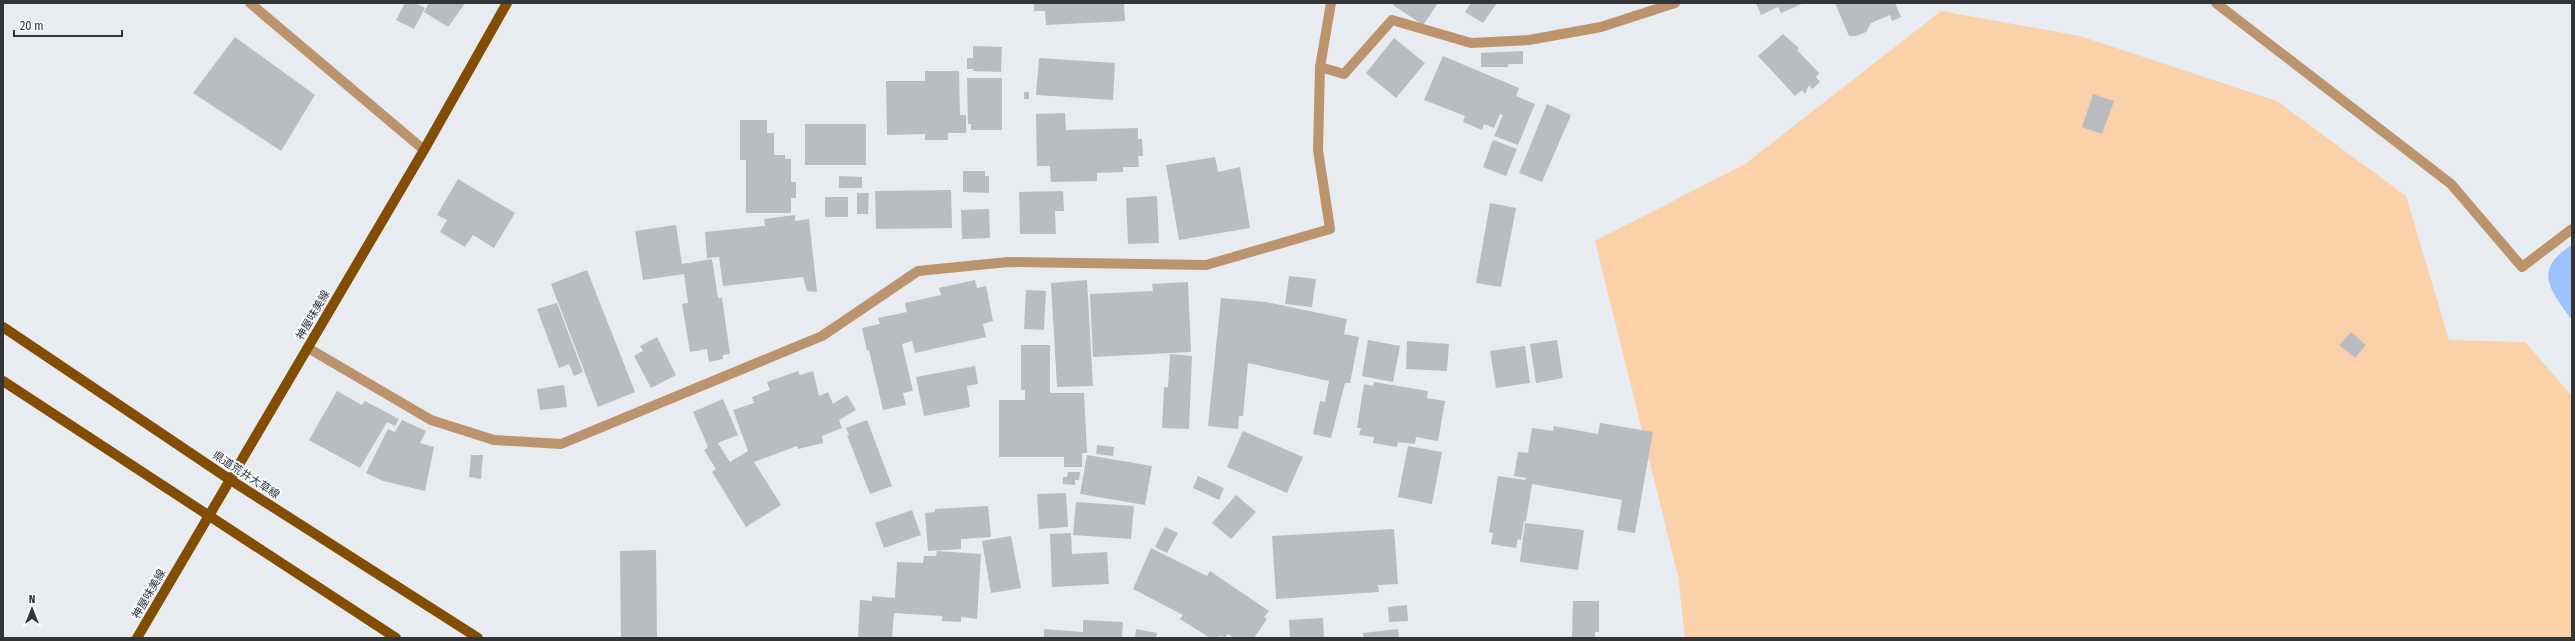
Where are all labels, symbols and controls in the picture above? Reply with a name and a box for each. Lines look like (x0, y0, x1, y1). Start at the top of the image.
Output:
scale bar (14, 12, 122, 38)
text: 20 m (20, 19, 44, 33)
street label: 神屋味美線 (294, 288, 332, 342)
street label: 県道荒井大草線 (210, 449, 282, 501)
street label: 神屋味美線 (130, 567, 168, 621)
north arrow (12, 589, 52, 629)
text: N (29, 593, 35, 606)

